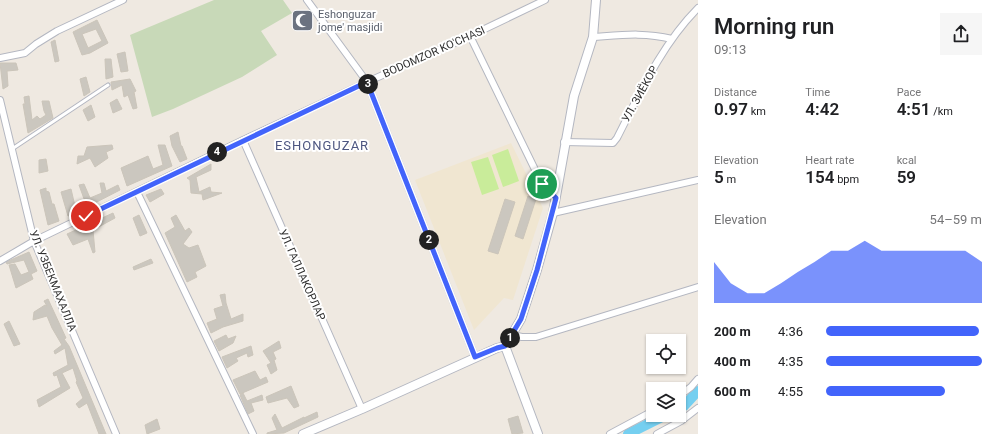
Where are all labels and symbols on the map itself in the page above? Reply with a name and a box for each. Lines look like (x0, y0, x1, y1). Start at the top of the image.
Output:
mosque icon: Eshonguzar jome' masjidi (289, 7, 315, 33)
place label: Eshonguzar jome' masjidi (317, 8, 382, 34)
street label: BODOMZOR KO'CHASI (381, 24, 487, 80)
street label: УЛ. ЗИЁКОР (619, 64, 661, 124)
pin: 3 (358, 74, 378, 94)
district label: ESHONGUZAR (275, 138, 369, 153)
pin: 4 (207, 142, 227, 162)
pin (525, 167, 559, 201)
pin (69, 199, 103, 233)
street label: УЛ. ГАЛЛАКОРЛАР (276, 227, 328, 323)
street label: УЛ. УЗБЕКМАХАЛЛА (27, 229, 80, 334)
pin: 2 (419, 230, 439, 250)
pin: 1 (500, 328, 520, 348)

